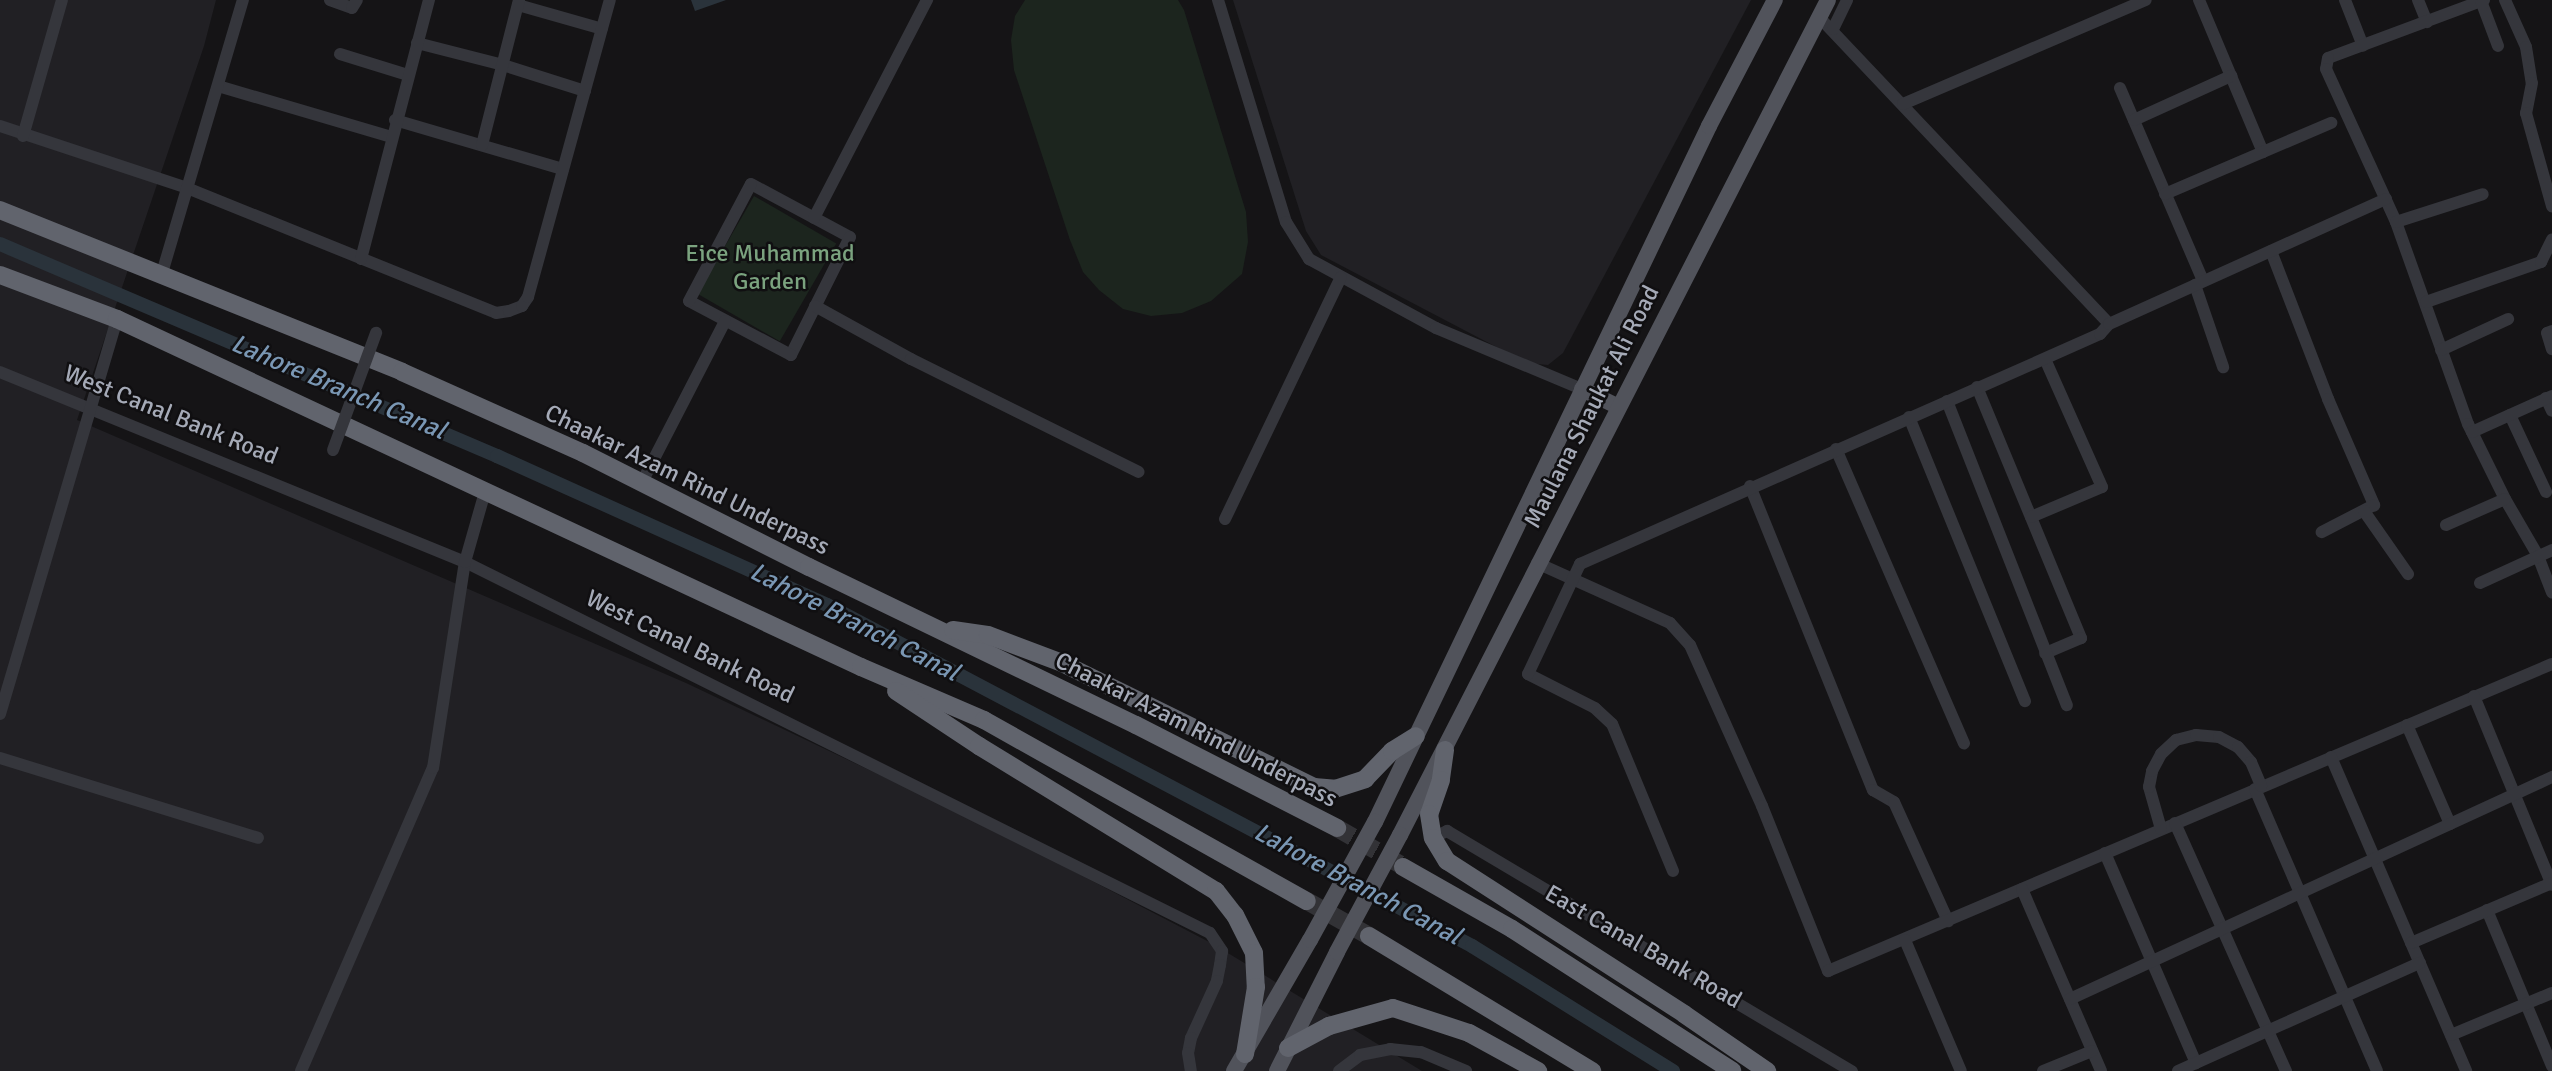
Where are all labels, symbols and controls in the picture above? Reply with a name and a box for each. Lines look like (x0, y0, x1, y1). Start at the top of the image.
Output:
park label: Eice Muhammad Garden (685, 240, 855, 296)
street label: Maulana Shaukat Ali Road (1518, 281, 1666, 533)
water label: Lahore Branch Canal (226, 329, 450, 447)
street label: West Canal Bank Road (60, 359, 282, 471)
street label: Chaakar Azam Rind Underpass (540, 399, 834, 561)
water label: Lahore Branch Canal (744, 557, 964, 689)
street label: West Canal Bank Road (581, 584, 799, 710)
street label: Chaakar Azam Rind Underpass (1050, 646, 1342, 814)
water label: Lahore Branch Canal (1248, 817, 1466, 953)
street label: East Canal Bank Road (1540, 879, 1746, 1015)

